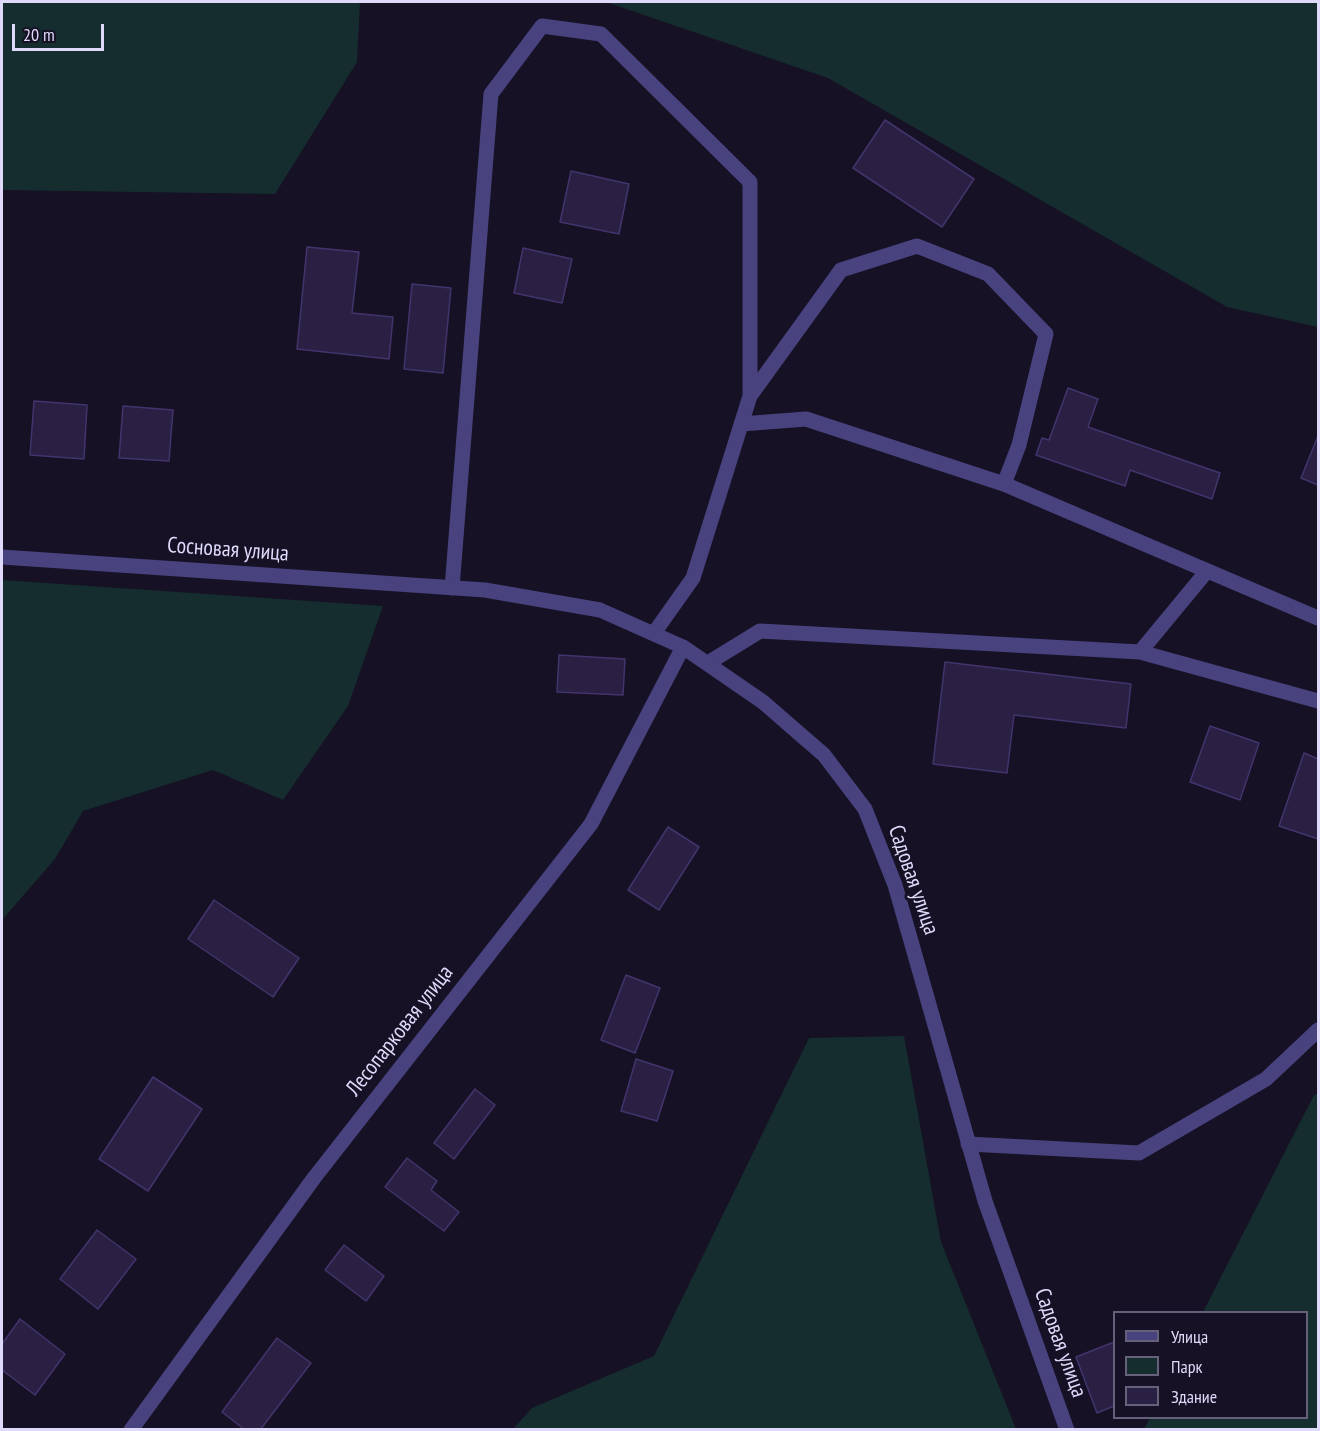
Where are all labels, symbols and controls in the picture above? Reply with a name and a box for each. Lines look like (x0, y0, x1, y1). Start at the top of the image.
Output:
scale bar (15, 12, 106, 50)
text: 20 m (23, 23, 55, 46)
street label: Сосновая улица (166, 533, 290, 567)
street label: Садовая улица (882, 822, 944, 938)
street label: Лесопарковая улица (341, 960, 459, 1102)
street label: Садовая улица (1028, 1285, 1092, 1401)
legend (1113, 1311, 1308, 1419)
text: Улица (1171, 1325, 1208, 1348)
text: Парк (1171, 1355, 1202, 1378)
text: Здание (1171, 1385, 1217, 1408)

